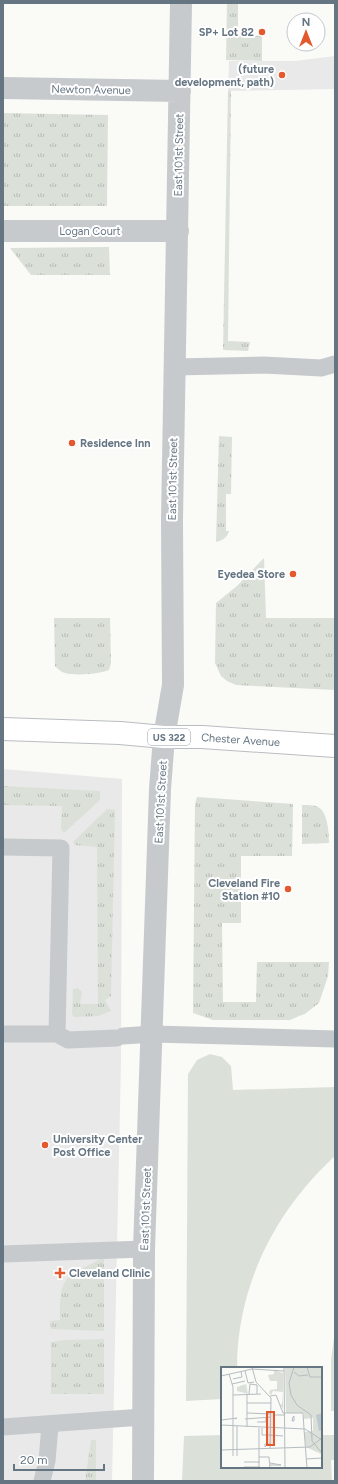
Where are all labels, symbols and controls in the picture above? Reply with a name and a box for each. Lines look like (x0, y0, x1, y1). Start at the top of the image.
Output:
north arrow (286, 12, 326, 52)
text: N (302, 16, 310, 29)
place label: SP+ Lot 82 (199, 26, 254, 39)
marker: SP+ Lot 82 (257, 27, 267, 37)
place label: (future development, path) (175, 63, 274, 89)
marker: (future development, path) (277, 70, 287, 80)
street label: Newton Avenue (51, 83, 131, 97)
street label: East 101st Street (172, 113, 186, 197)
street label: Logan Court (59, 225, 121, 238)
place label: Residence Inn (80, 437, 150, 450)
street label: East 101st Street (166, 437, 180, 521)
marker: Residence Inn (67, 438, 77, 448)
place label: Eyedea Store (217, 568, 285, 581)
marker: Eyedea Store (288, 569, 298, 579)
road number: US 322 (148, 729, 190, 745)
street label: Chester Avenue (201, 730, 281, 749)
street label: East 101st Street (152, 760, 170, 844)
place label: Cleveland Fire Station #10 (208, 877, 280, 903)
marker: Cleveland Fire Station #10 (283, 884, 293, 894)
place label: University Center Post Office (53, 1133, 143, 1159)
marker: University Center Post Office (40, 1140, 50, 1150)
street label: East 101st Street (138, 1167, 154, 1251)
marker: Cleveland Clinic (54, 1267, 66, 1279)
place label: Cleveland Clinic (69, 1267, 150, 1280)
inset map (221, 1367, 322, 1468)
scale bar (14, 1446, 104, 1472)
text: 20 m (20, 1453, 48, 1467)

